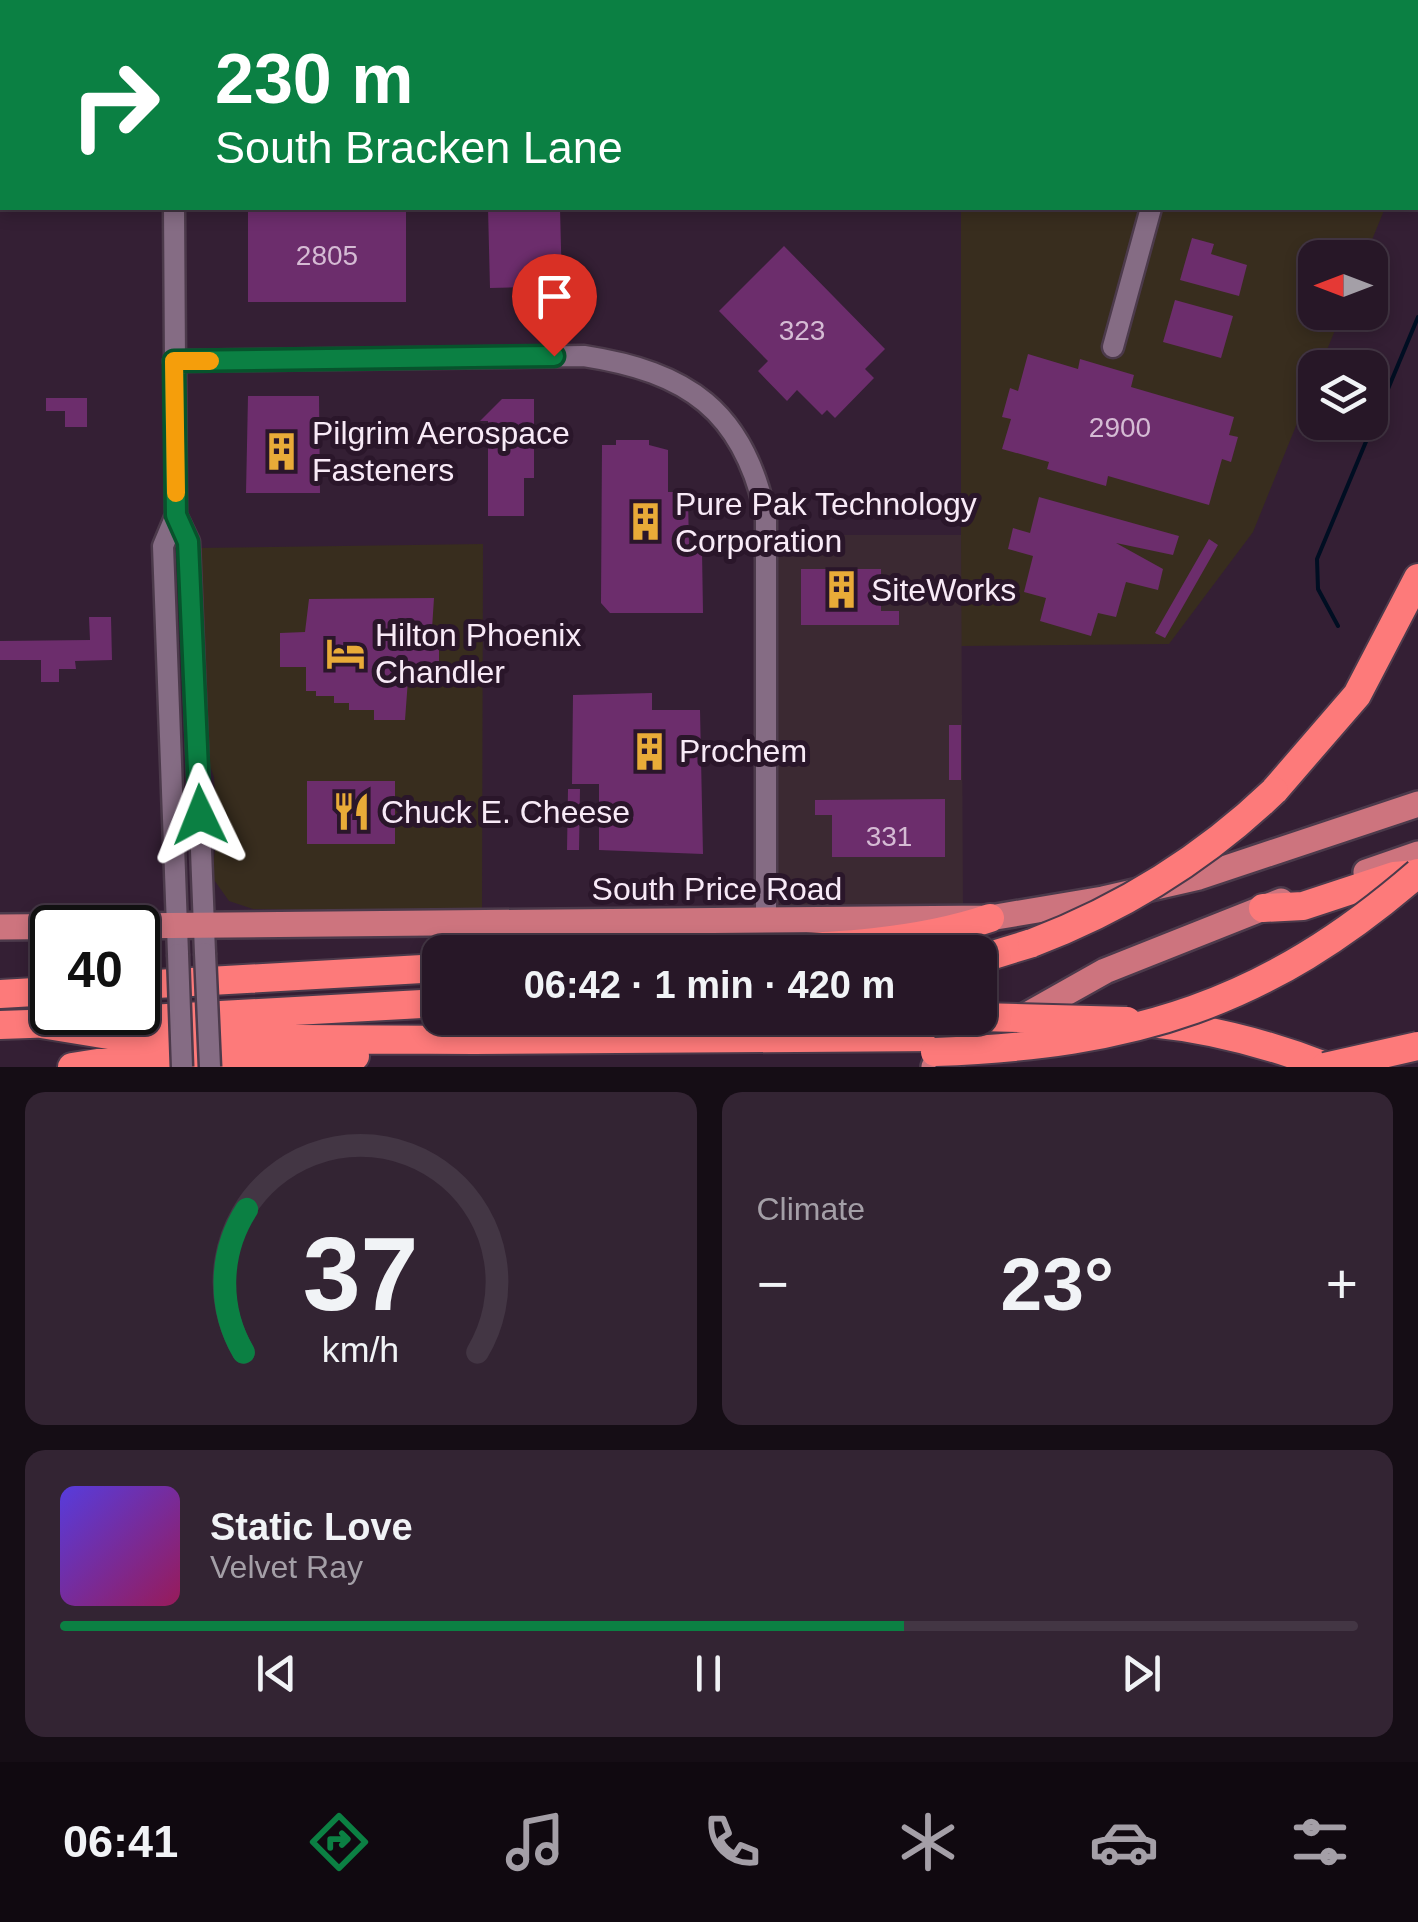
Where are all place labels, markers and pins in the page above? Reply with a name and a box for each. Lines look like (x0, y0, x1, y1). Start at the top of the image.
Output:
pin (512, 254, 597, 357)
place label: Pilgrim Aerospace Fasteners (312, 415, 570, 488)
building icon: Pilgrim Aerospace Fasteners (261, 430, 303, 472)
place label: Pure Pak Technology Corporation (675, 486, 977, 559)
building icon: Pure Pak Technology Corporation (624, 501, 666, 543)
building icon: SiteWorks (820, 569, 862, 611)
place label: SiteWorks (871, 572, 1016, 608)
place label: Hilton Phoenix Chandler (375, 617, 581, 690)
hotel icon: Hilton Phoenix Chandler (324, 632, 366, 674)
building icon: Prochem (628, 730, 670, 772)
place label: Prochem (679, 733, 807, 769)
restaurant icon: Chuck E. Cheese (330, 791, 372, 833)
place label: Chuck E. Cheese (381, 794, 630, 830)

